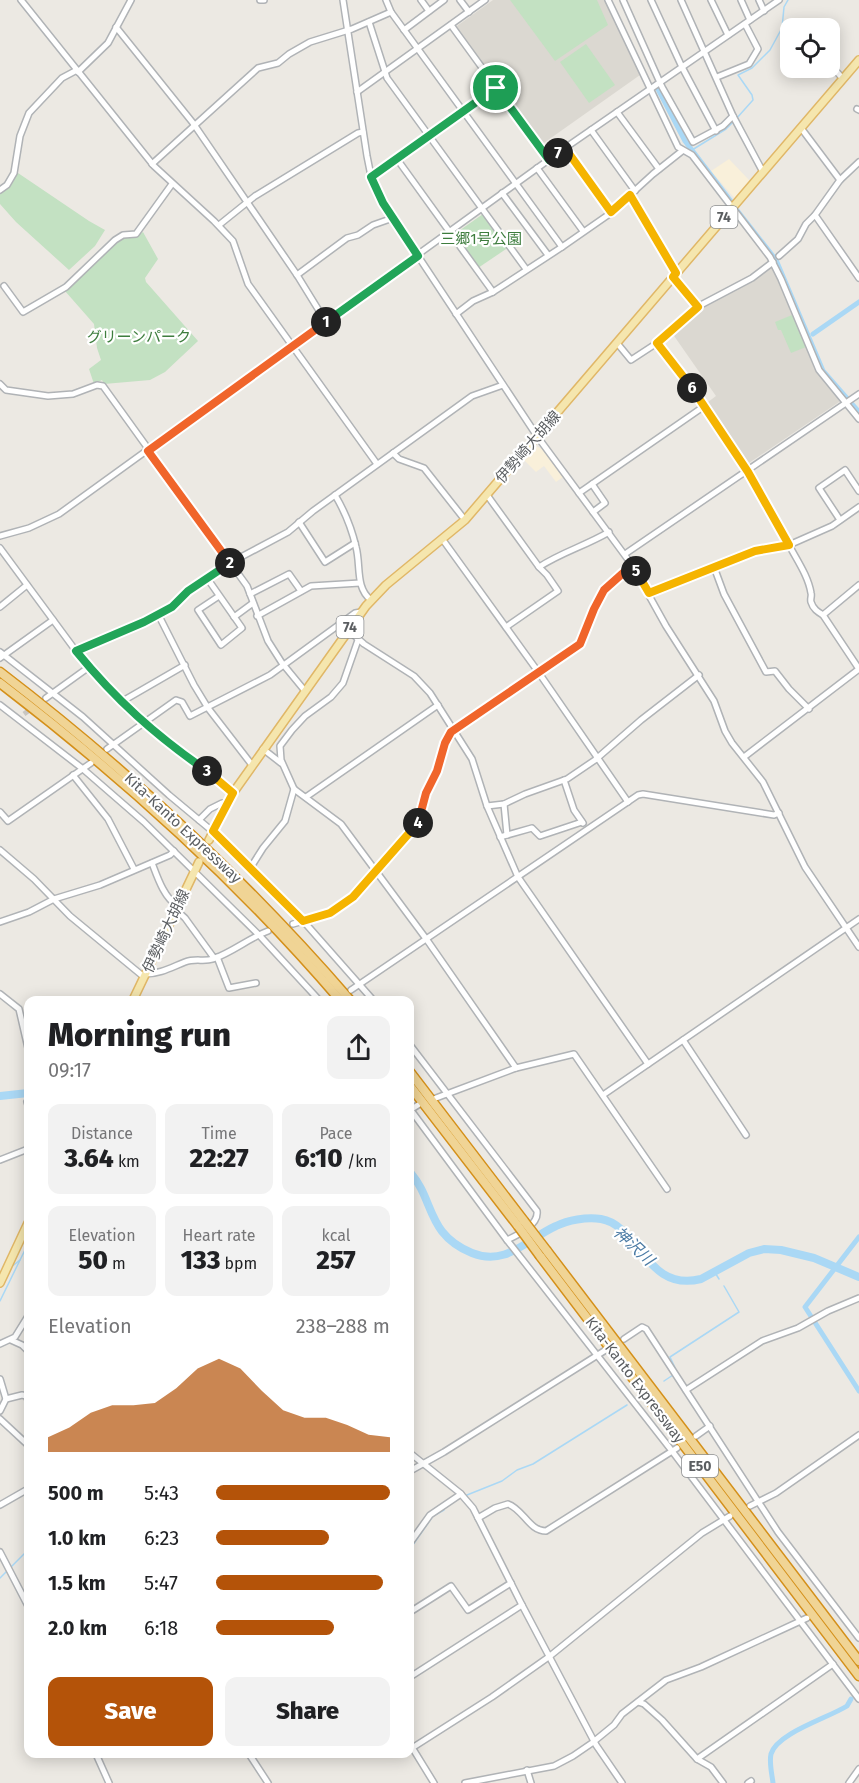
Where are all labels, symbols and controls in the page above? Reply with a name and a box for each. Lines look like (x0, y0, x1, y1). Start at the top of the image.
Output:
map controls (780, 18, 840, 78)
button: locate (780, 18, 840, 78)
pin (470, 62, 521, 113)
icon: arrive (479, 71, 512, 104)
pin: 7 (543, 138, 573, 168)
text: 7 (554, 143, 562, 162)
road number: 74 (710, 206, 738, 228)
park label: 三郷1号公園 (440, 230, 522, 248)
pin: 1 (311, 307, 341, 337)
text: 1 (322, 312, 330, 331)
park label: グリーンパーク (87, 328, 191, 346)
pin: 6 (677, 373, 707, 403)
text: 6 (687, 378, 697, 397)
street label: 伊勢崎大胡線 (492, 407, 564, 487)
pin: 2 (215, 548, 245, 578)
text: 2 (226, 553, 234, 572)
pin: 5 (621, 556, 651, 586)
text: 5 (632, 561, 640, 580)
road number: 74 (336, 616, 364, 638)
pin: 3 (192, 756, 222, 786)
text: 3 (203, 761, 211, 780)
street label: Kita-Kanto Expressway (121, 769, 246, 887)
pin: 4 (403, 808, 433, 838)
text: 4 (413, 813, 423, 832)
street label: 伊勢崎大胡線 (139, 886, 193, 976)
text: Morning run (48, 1015, 231, 1055)
button: share (327, 1016, 390, 1079)
text: 09:17 (48, 1058, 91, 1082)
text: Distance (71, 1124, 133, 1143)
text: Time (201, 1124, 237, 1143)
text: Pace (319, 1124, 353, 1143)
text: 3.64 (64, 1143, 114, 1174)
text: 22:27 (189, 1143, 249, 1174)
text: 6:10 (295, 1143, 343, 1174)
text: km (114, 1152, 140, 1171)
text: /km (343, 1152, 377, 1171)
water label: 神沢川 (610, 1223, 659, 1271)
text: Elevation (68, 1226, 136, 1245)
text: Heart rate (183, 1226, 255, 1245)
text: kcal (322, 1226, 350, 1245)
text: 50 (78, 1245, 108, 1276)
text: 133 (181, 1245, 220, 1276)
text: 257 (316, 1245, 356, 1276)
text: m (108, 1254, 126, 1273)
text: bpm (220, 1254, 257, 1273)
street label: Kita-Kanto Expressway (582, 1313, 689, 1447)
text: Elevation (48, 1314, 132, 1338)
text: 238–288 m (296, 1314, 390, 1338)
road number: E50 (682, 1455, 718, 1477)
text: 500 m (48, 1481, 104, 1505)
text: 5:43 (144, 1481, 179, 1505)
text: 1.0 km (48, 1526, 106, 1550)
text: 6:23 (144, 1526, 179, 1550)
text: 1.5 km (48, 1571, 106, 1595)
text: 5:47 (144, 1571, 178, 1595)
text: 2.0 km (48, 1616, 107, 1640)
text: 6:18 (144, 1616, 178, 1640)
button: Save (48, 1677, 213, 1746)
button: Share (225, 1677, 390, 1746)

